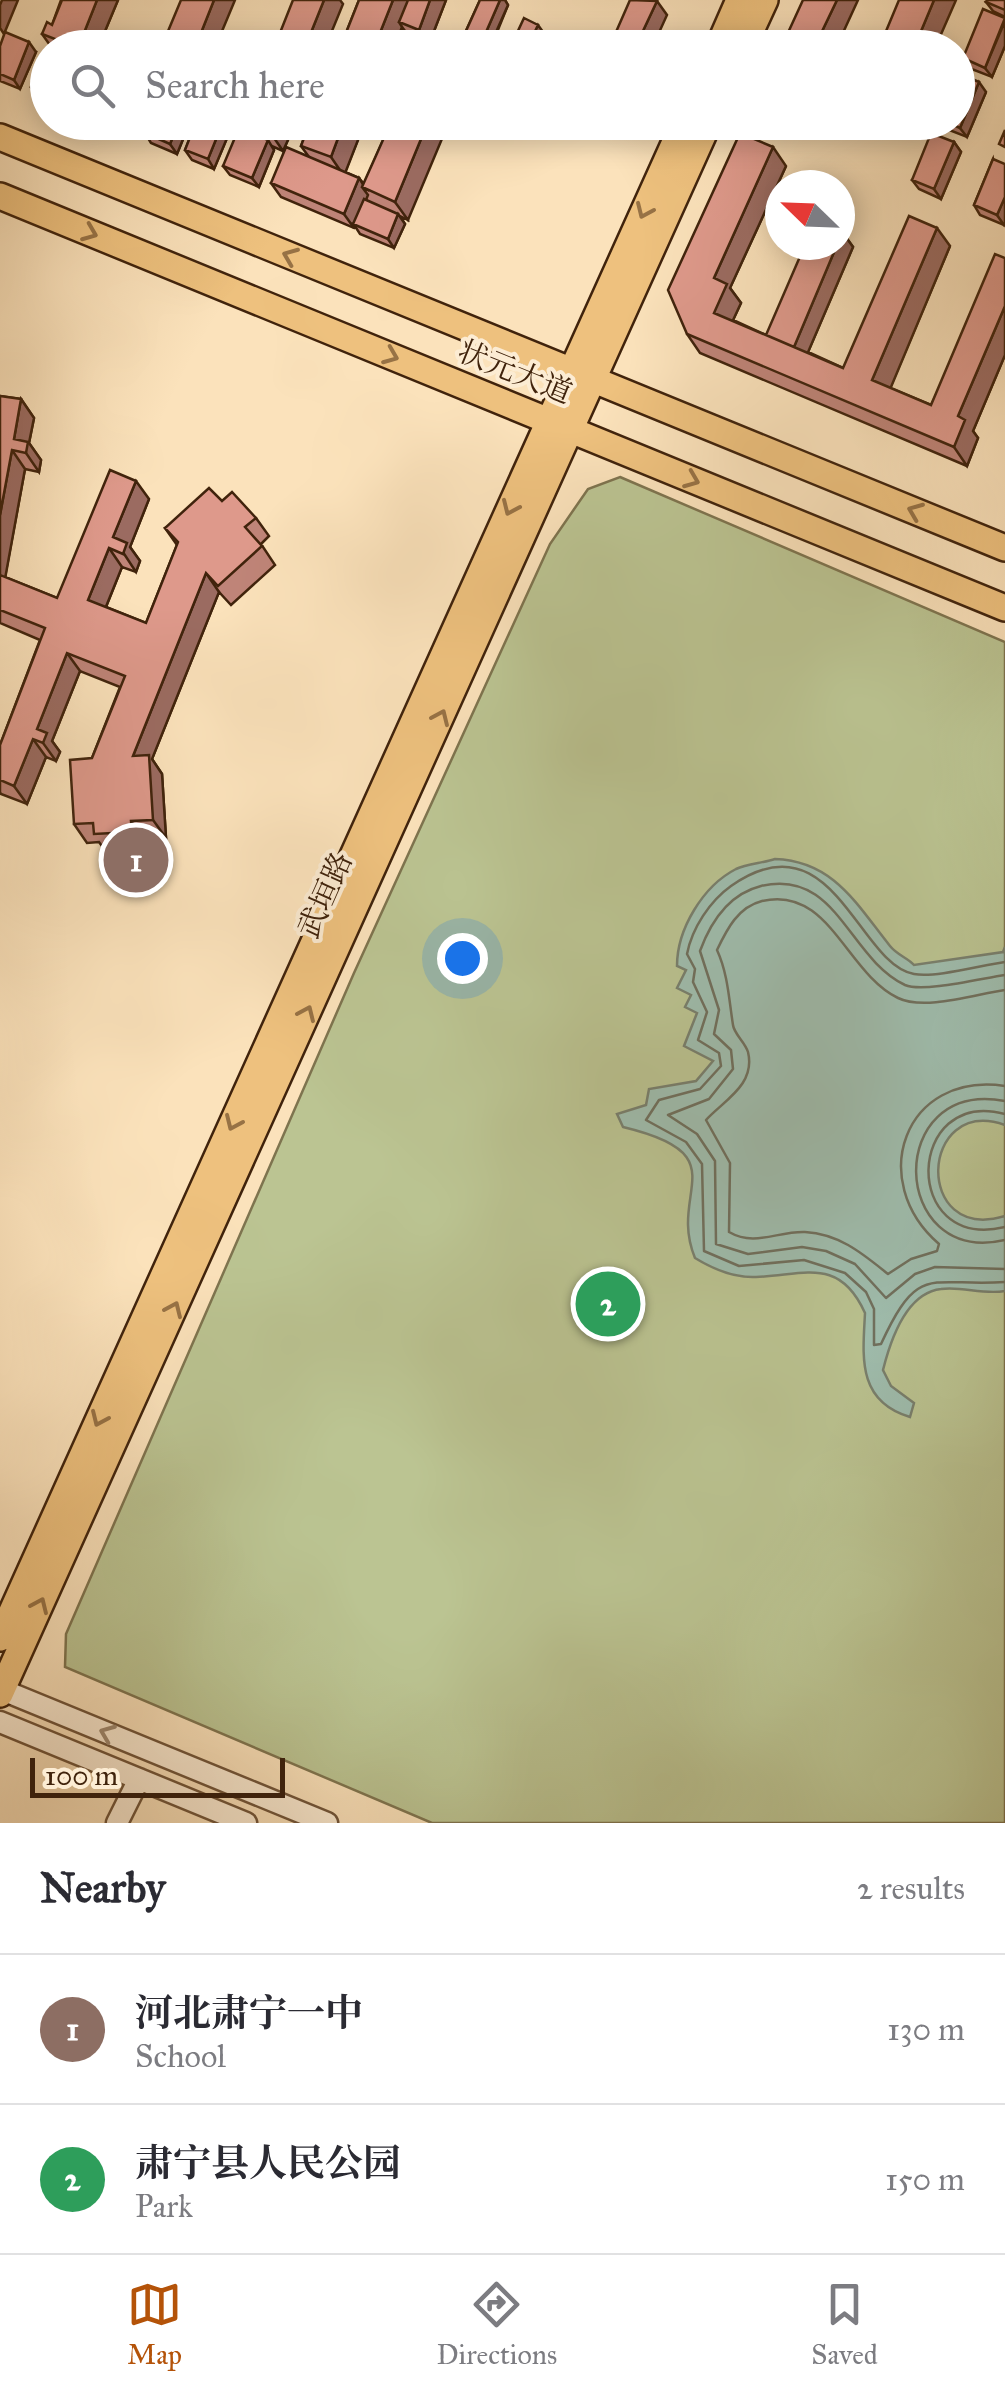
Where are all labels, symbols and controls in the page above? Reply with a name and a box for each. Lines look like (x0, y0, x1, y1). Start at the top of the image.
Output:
search box (30, 30, 975, 140)
icon: search (65, 58, 120, 113)
text: Search here (145, 62, 325, 108)
north arrow (765, 170, 855, 260)
one-way arrow (636, 201, 656, 219)
one-way arrow (80, 222, 98, 242)
one-way arrow (282, 247, 300, 267)
street label: 状元大道 (453, 333, 577, 411)
one-way arrow (381, 345, 399, 365)
one-way arrow (682, 468, 700, 488)
one-way arrow (502, 498, 522, 516)
one-way arrow (907, 503, 925, 523)
one-way arrow (429, 709, 449, 727)
pin: 1 (104, 822, 168, 898)
street label: 武垣路 (290, 847, 360, 943)
your location (437, 933, 488, 984)
one-way arrow (295, 1005, 315, 1023)
one-way arrow (225, 1113, 245, 1131)
pin: 2 (576, 1266, 640, 1342)
one-way arrow (162, 1301, 182, 1319)
one-way arrow (91, 1409, 111, 1427)
one-way arrow (28, 1597, 48, 1615)
one-way arrow (100, 1724, 117, 1744)
scale bar (30, 1753, 285, 1798)
text: 100 m (45, 1758, 118, 1793)
text: Nearby (40, 1862, 165, 1914)
text: 2 results (857, 1869, 965, 1908)
text: 河北肃宁一中 (135, 1990, 363, 2036)
text: 1 (66, 2010, 79, 2049)
text: 130 m (887, 2010, 965, 2049)
text: School (135, 2037, 226, 2076)
text: 肃宁县人民公园 (135, 2140, 401, 2186)
text: 2 (65, 2160, 80, 2199)
text: 150 m (885, 2160, 965, 2199)
text: Park (135, 2187, 193, 2226)
tab: Map (127, 2277, 182, 2372)
tab: Directions (436, 2277, 557, 2372)
tab: Saved (811, 2277, 878, 2372)

